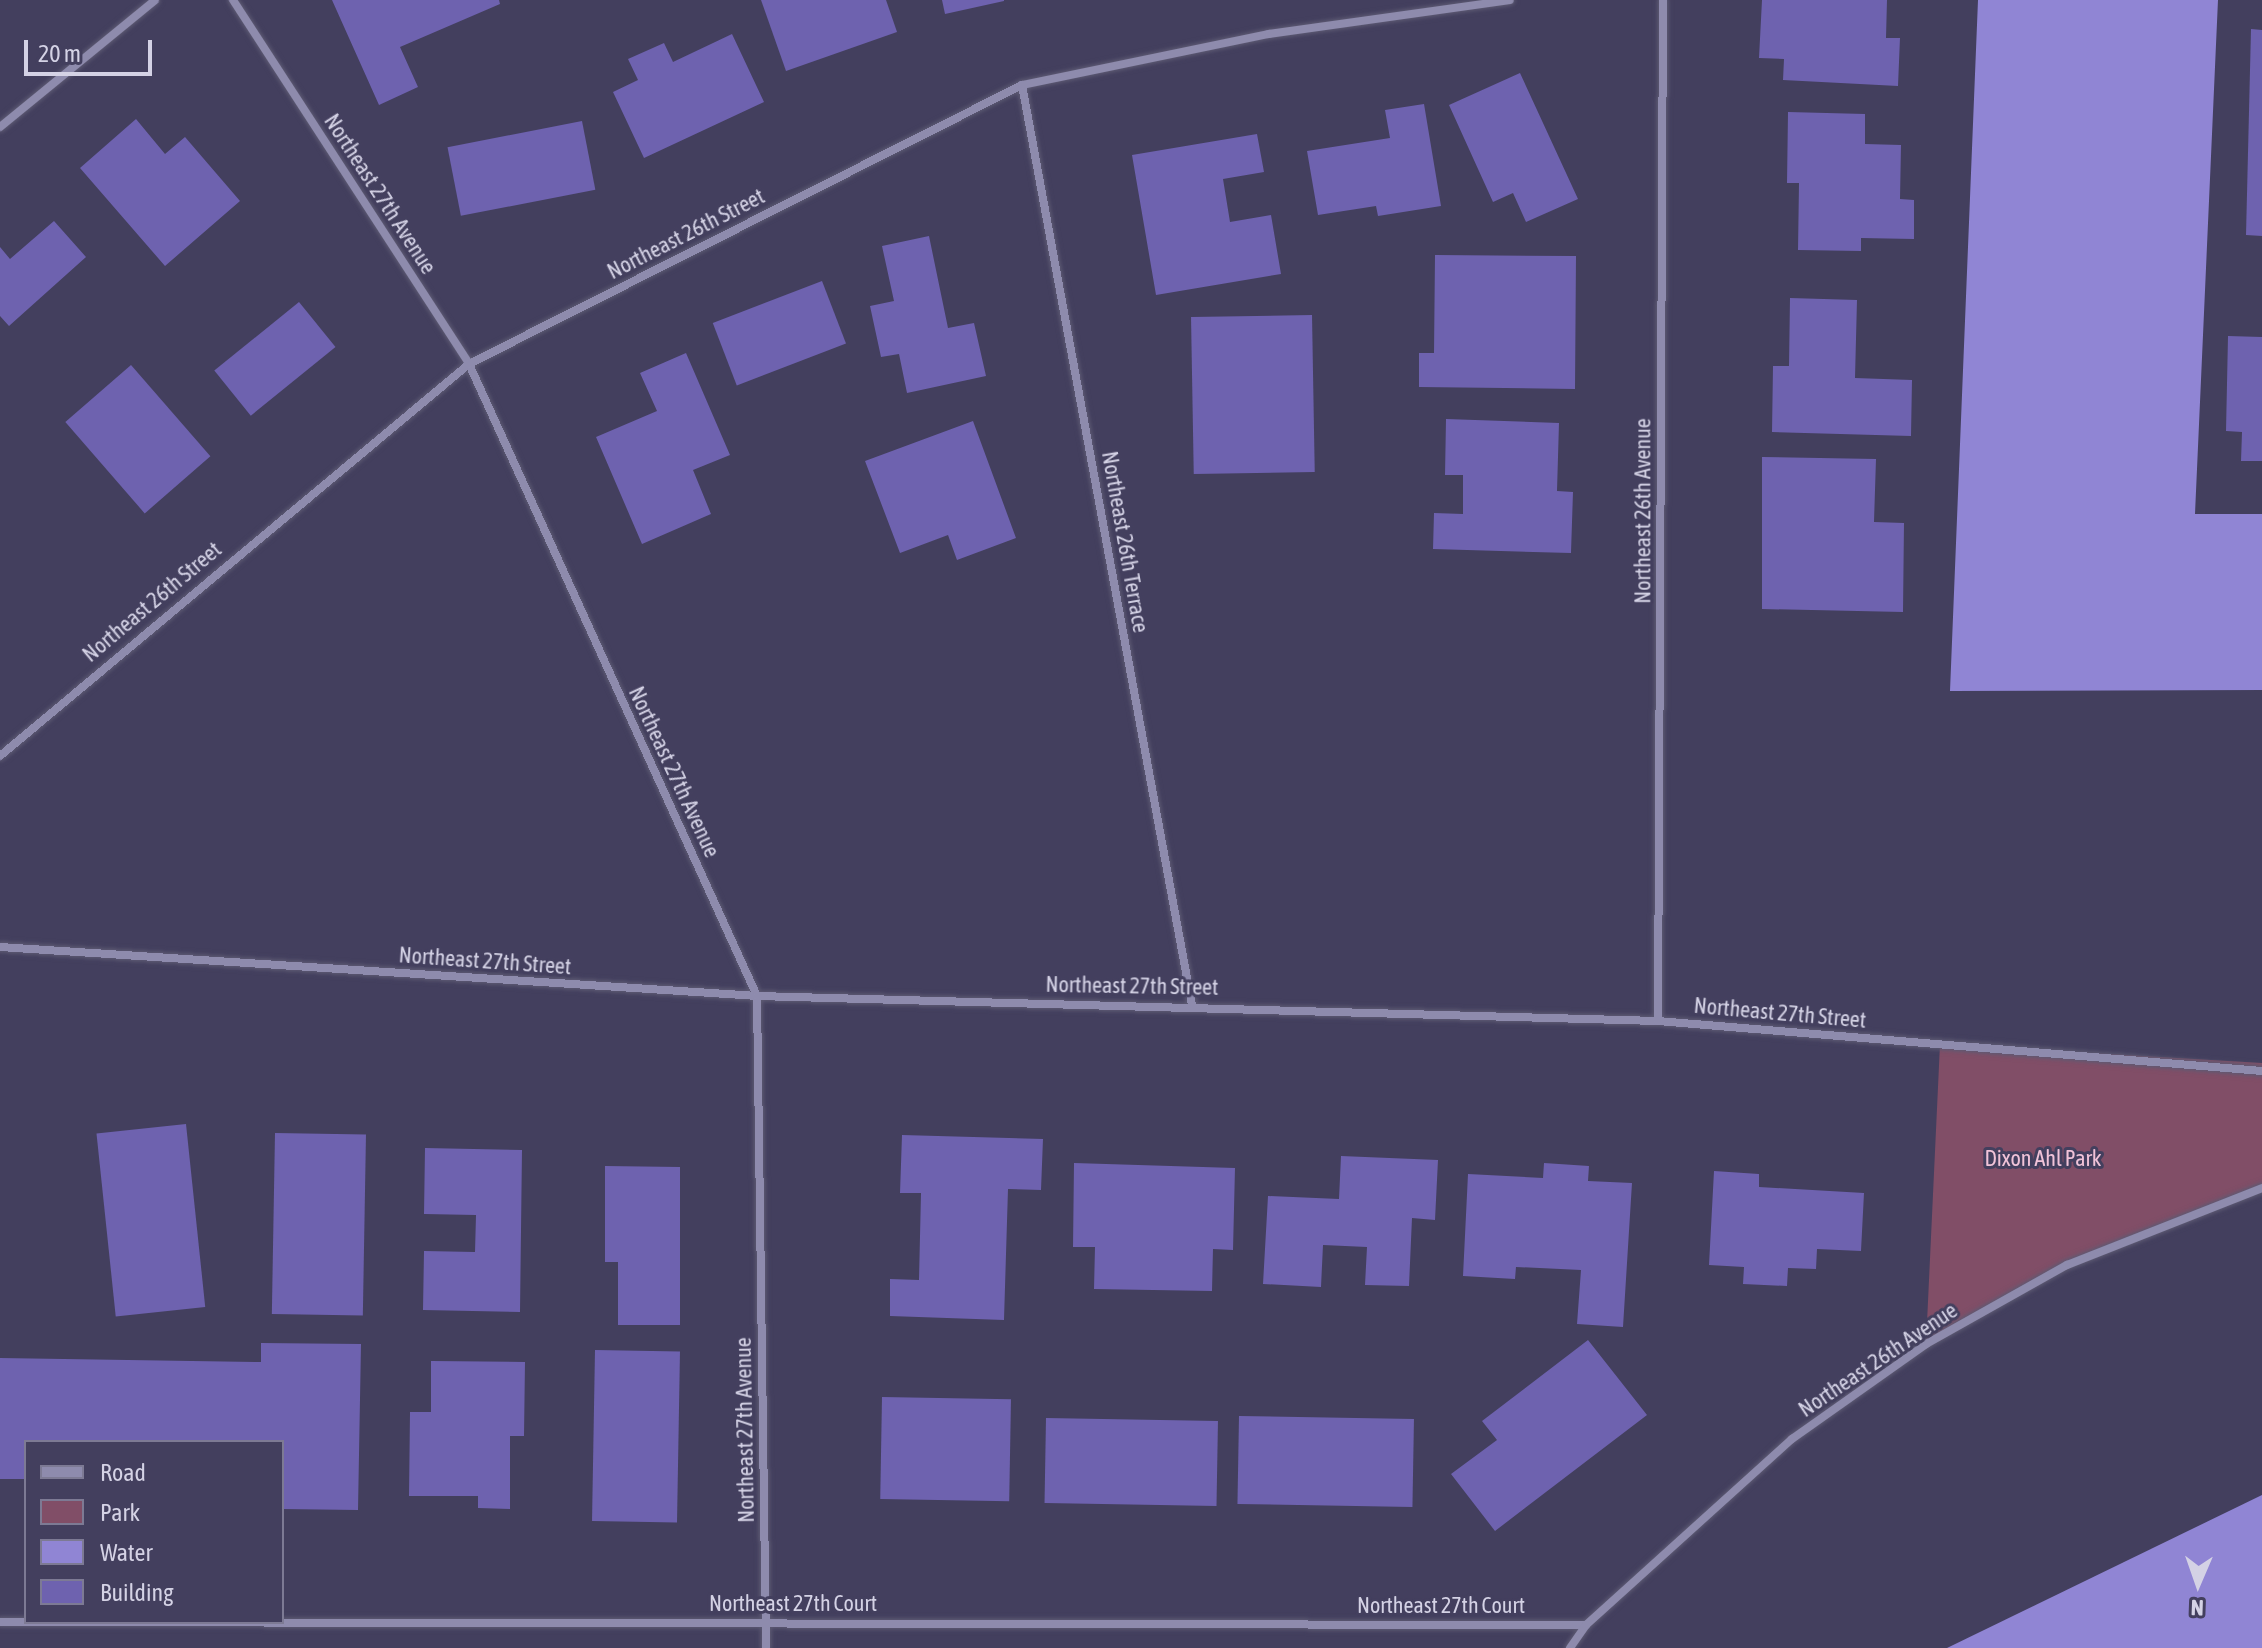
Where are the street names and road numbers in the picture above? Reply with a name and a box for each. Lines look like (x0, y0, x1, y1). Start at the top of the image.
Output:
street label: Northeast 27th Avenue (318, 109, 442, 279)
street label: Northeast 26th Street (603, 183, 769, 285)
street label: Northeast 26th Avenue (1630, 418, 1656, 604)
street label: Northeast 26th Terrace (1096, 449, 1154, 635)
street label: Northeast 26th Street (77, 536, 227, 668)
street label: Northeast 27th Avenue (623, 682, 725, 862)
street label: Northeast 27th Street (398, 942, 572, 980)
street label: Northeast 27th Street (1045, 971, 1219, 1001)
street label: Northeast 27th Street (1693, 992, 1867, 1034)
street label: Northeast 26th Avenue (1794, 1297, 1962, 1423)
street label: Northeast 27th Avenue (730, 1337, 760, 1523)
street label: Northeast 27th Court (709, 1591, 877, 1617)
street label: Northeast 27th Court (1357, 1593, 1525, 1619)

